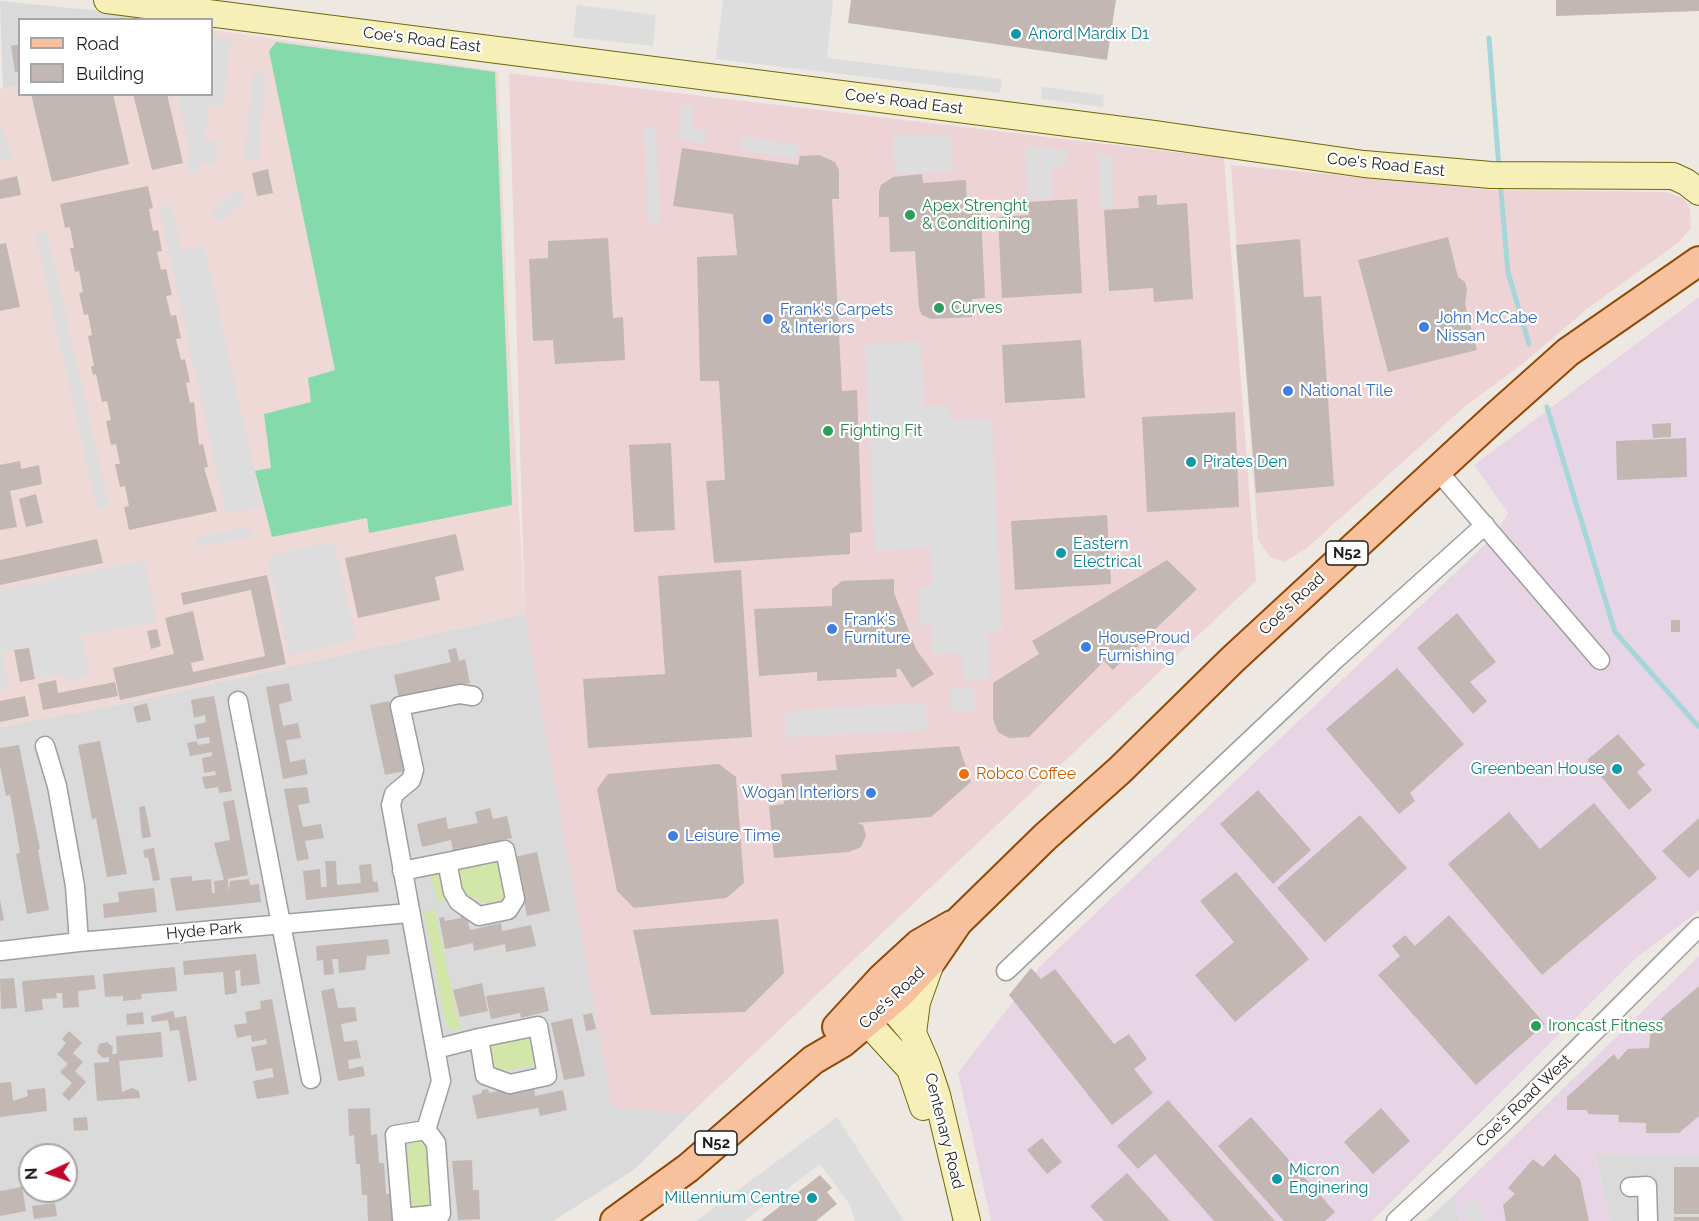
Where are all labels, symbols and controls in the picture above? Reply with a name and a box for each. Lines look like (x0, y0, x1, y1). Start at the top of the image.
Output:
legend (18, 18, 213, 96)
street label: Coe's Road East (362, 23, 482, 57)
place label: Anord Mardix D1 (1028, 24, 1149, 44)
marker: Anord Mardix D1 (1009, 27, 1023, 41)
text: Road (76, 33, 119, 54)
text: Building (76, 63, 144, 84)
street label: Coe's Road East (844, 85, 964, 119)
street label: Coe's Road East (1326, 149, 1446, 181)
place label: Apex Strenght & Conditioning (922, 196, 1030, 234)
marker: Apex Strenght & Conditioning (903, 208, 917, 222)
place label: Curves (951, 298, 1002, 318)
place label: Frank's Carpets & Interiors (780, 300, 893, 338)
marker: Curves (932, 301, 946, 315)
place label: John McCabe Nissan (1436, 308, 1537, 346)
marker: Frank's Carpets & Interiors (761, 312, 775, 326)
marker: John McCabe Nissan (1417, 320, 1431, 334)
place label: National Tile (1300, 381, 1393, 401)
marker: National Tile (1281, 384, 1295, 398)
place label: Fighting Fit (840, 421, 922, 441)
marker: Fighting Fit (821, 424, 835, 438)
place label: Pirates Den (1203, 452, 1287, 472)
marker: Pirates Den (1184, 455, 1198, 469)
place label: Eastern Electrical (1073, 534, 1142, 572)
road number: N52 (1326, 541, 1368, 565)
marker: Eastern Electrical (1054, 546, 1068, 560)
street label: Coe's Road (1255, 569, 1329, 639)
place label: Frank's Furniture (844, 610, 910, 648)
marker: Frank's Furniture (825, 622, 839, 636)
place label: HouseProud Furnishing (1098, 628, 1190, 666)
marker: HouseProud Furnishing (1079, 640, 1093, 654)
place label: Greenbean House (1471, 759, 1605, 779)
marker: Greenbean House (1610, 762, 1624, 776)
place label: Robco Coffee (976, 764, 1076, 784)
marker: Robco Coffee (957, 767, 971, 781)
place label: Wogan Interiors (742, 783, 859, 803)
marker: Wogan Interiors (864, 786, 878, 800)
place label: Leisure Time (685, 826, 780, 846)
marker: Leisure Time (666, 829, 680, 843)
street label: Hyde Park (165, 918, 243, 944)
street label: Coe's Road (855, 963, 929, 1033)
place label: Ironcast Fitness (1548, 1016, 1663, 1036)
marker: Ironcast Fitness (1529, 1019, 1543, 1033)
street label: Coe's Road West (1472, 1051, 1576, 1151)
street label: Centenary Road (920, 1071, 968, 1191)
road number: N52 (695, 1131, 737, 1155)
north arrow (18, 1143, 78, 1203)
place label: Micron Enginering (1289, 1160, 1368, 1198)
text: N (22, 1167, 41, 1180)
marker: Micron Enginering (1270, 1172, 1284, 1186)
place label: Millennium Centre (664, 1188, 800, 1208)
marker: Millennium Centre (805, 1191, 819, 1205)

